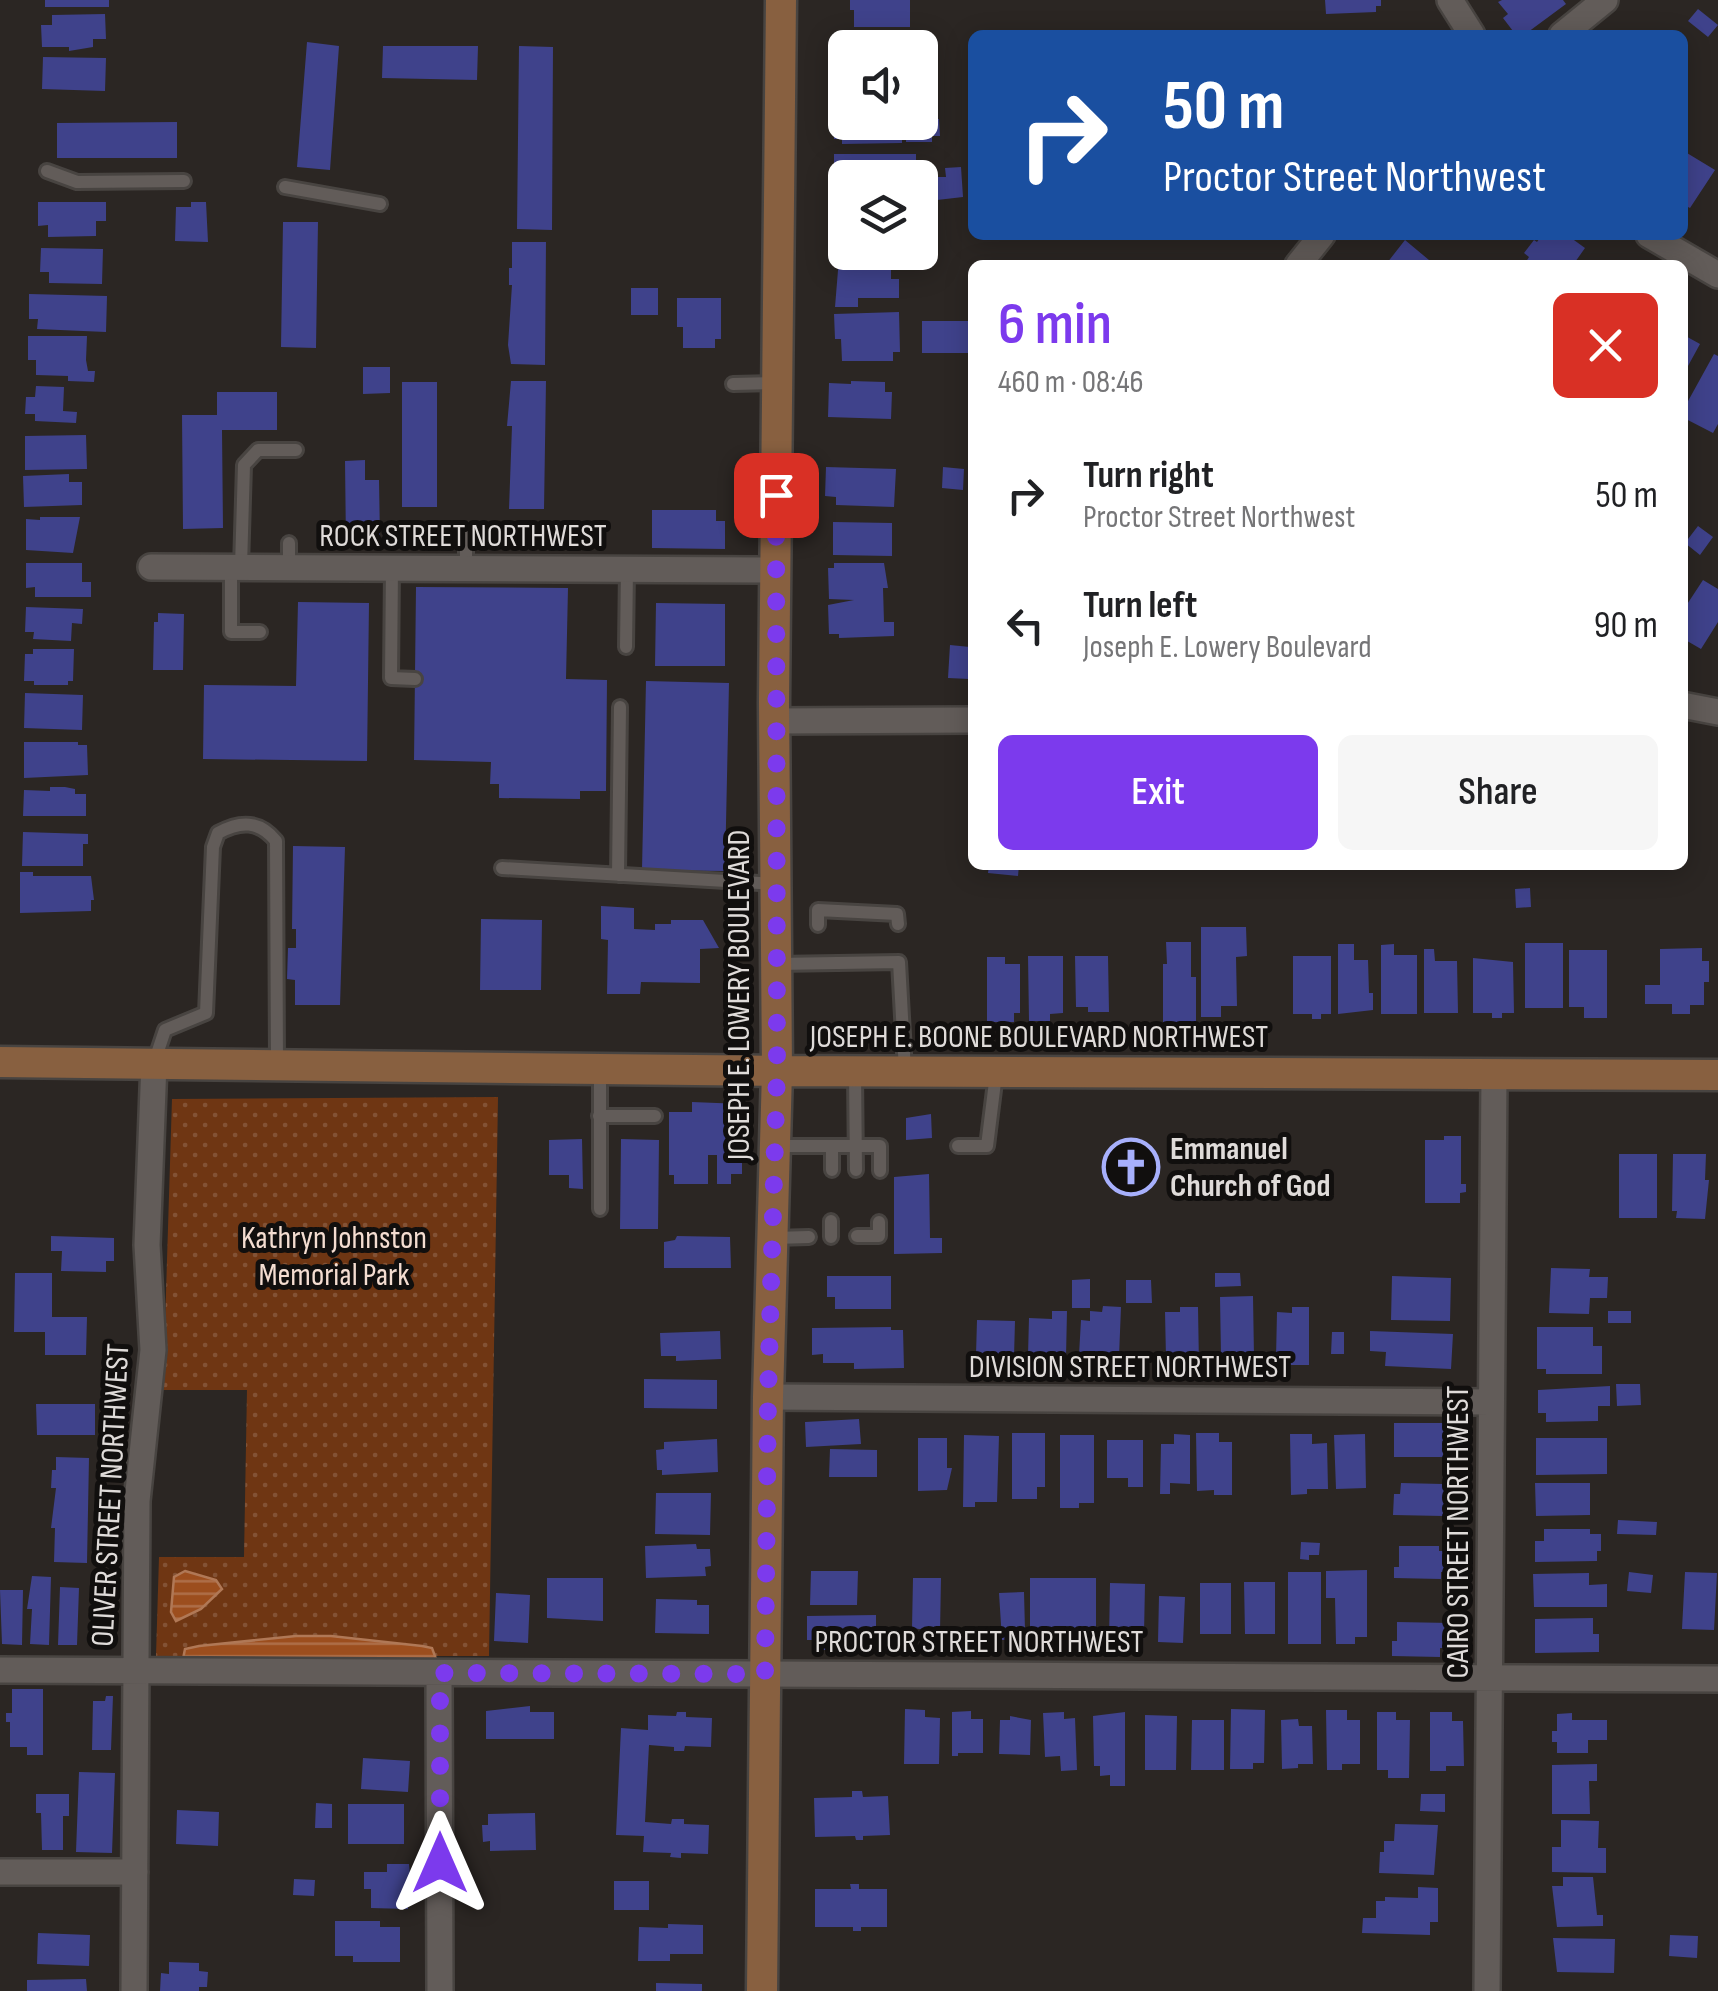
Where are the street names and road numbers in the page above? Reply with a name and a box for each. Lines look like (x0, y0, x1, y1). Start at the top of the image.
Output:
street label: ROCK STREET NORTHWEST (319, 517, 607, 556)
street label: JOSEPH E. LOWERY BOULEVARD (720, 830, 759, 1161)
street label: JOSEPH E. BOONE BOULEVARD NORTHWEST (809, 1018, 1268, 1057)
street label: OLIVER STREET NORTHWEST (84, 1342, 138, 1648)
street label: DIVISION STREET NORTHWEST (969, 1348, 1291, 1387)
street label: CAIRO STREET NORTHWEST (1439, 1385, 1478, 1679)
street label: PROCTOR STREET NORTHWEST (814, 1623, 1144, 1662)

